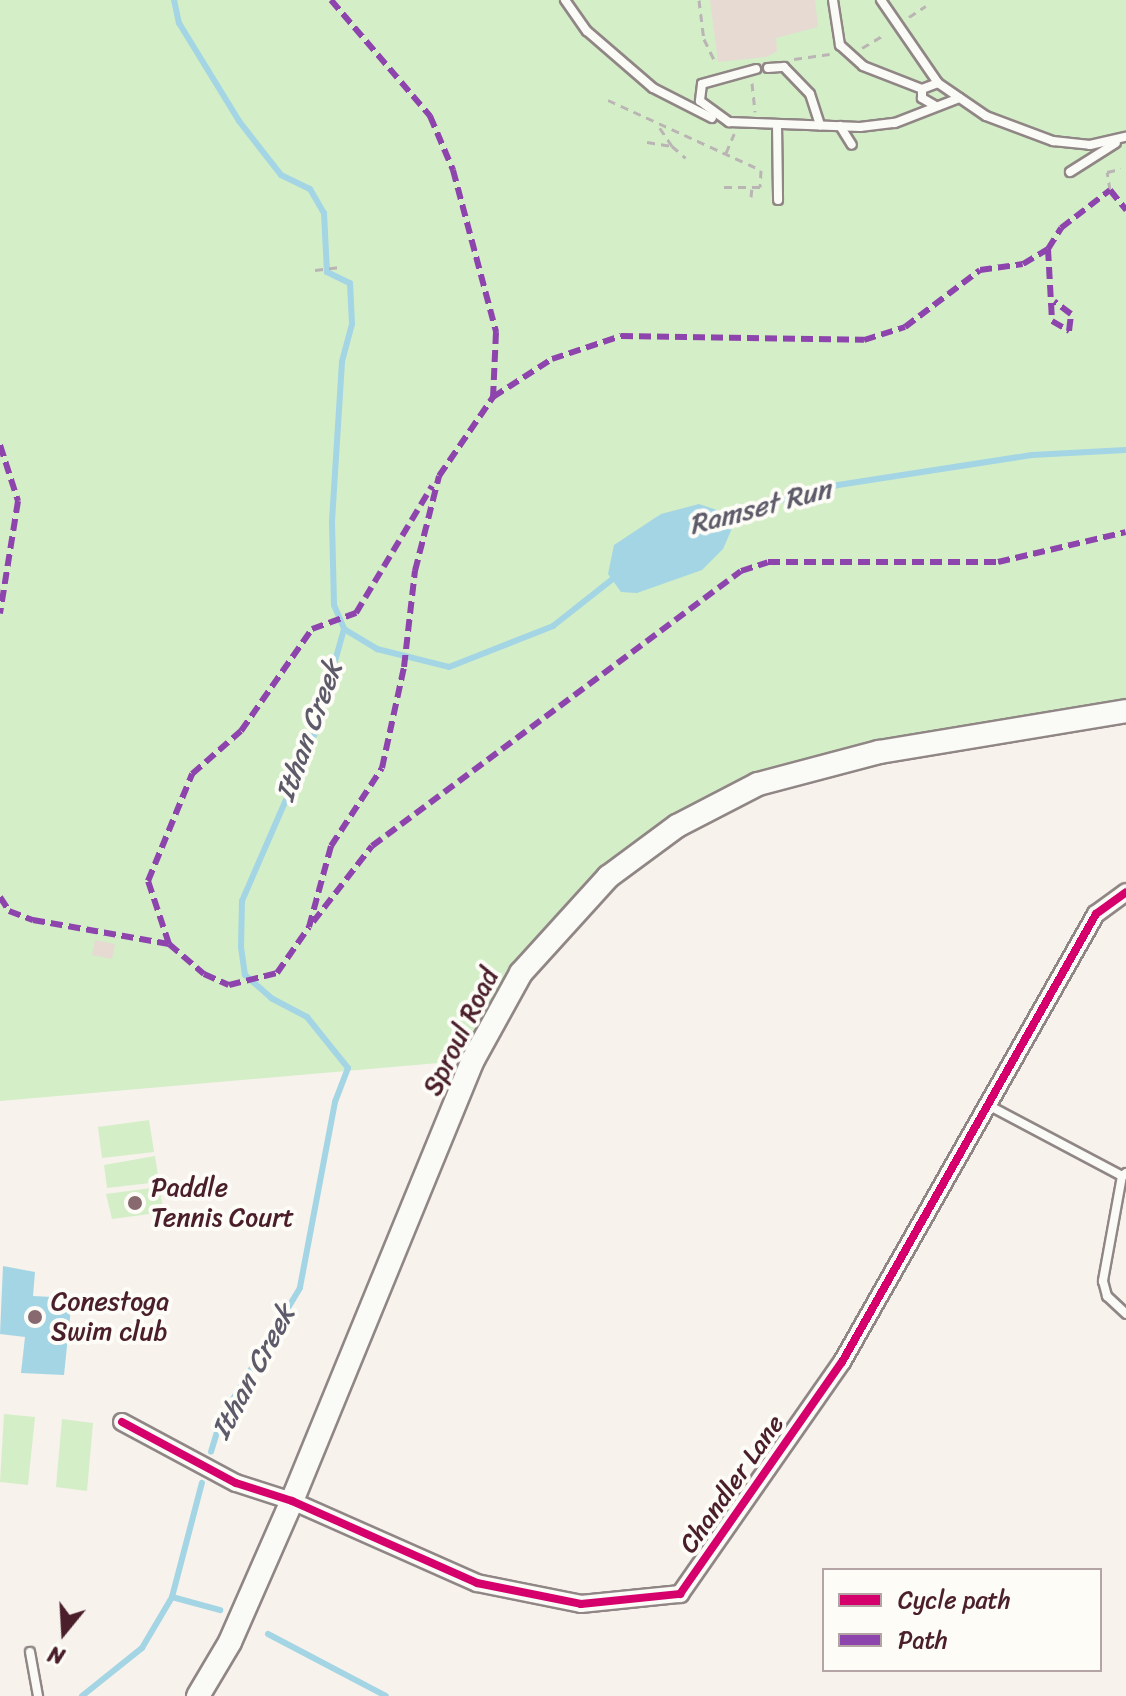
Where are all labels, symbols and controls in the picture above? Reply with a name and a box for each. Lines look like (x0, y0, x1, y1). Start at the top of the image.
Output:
water label: Ramset Run (685, 472, 835, 542)
water label: Ithan Creek (268, 656, 350, 806)
street label: Sproul Road (417, 963, 505, 1101)
place label: Paddle Tennis Court (151, 1172, 294, 1234)
marker: Paddle Tennis Court (126, 1194, 144, 1212)
place label: Conestoga Swim club (51, 1286, 169, 1348)
water label: Ithan Creek (204, 1299, 302, 1445)
marker: Conestoga Swim club (26, 1308, 44, 1326)
street label: Chandler Lane (673, 1409, 791, 1559)
legend (822, 1568, 1102, 1672)
text: Cycle path (898, 1579, 1011, 1621)
north arrow (24, 1592, 104, 1672)
text: Path (898, 1619, 948, 1661)
text: N (43, 1634, 70, 1676)

